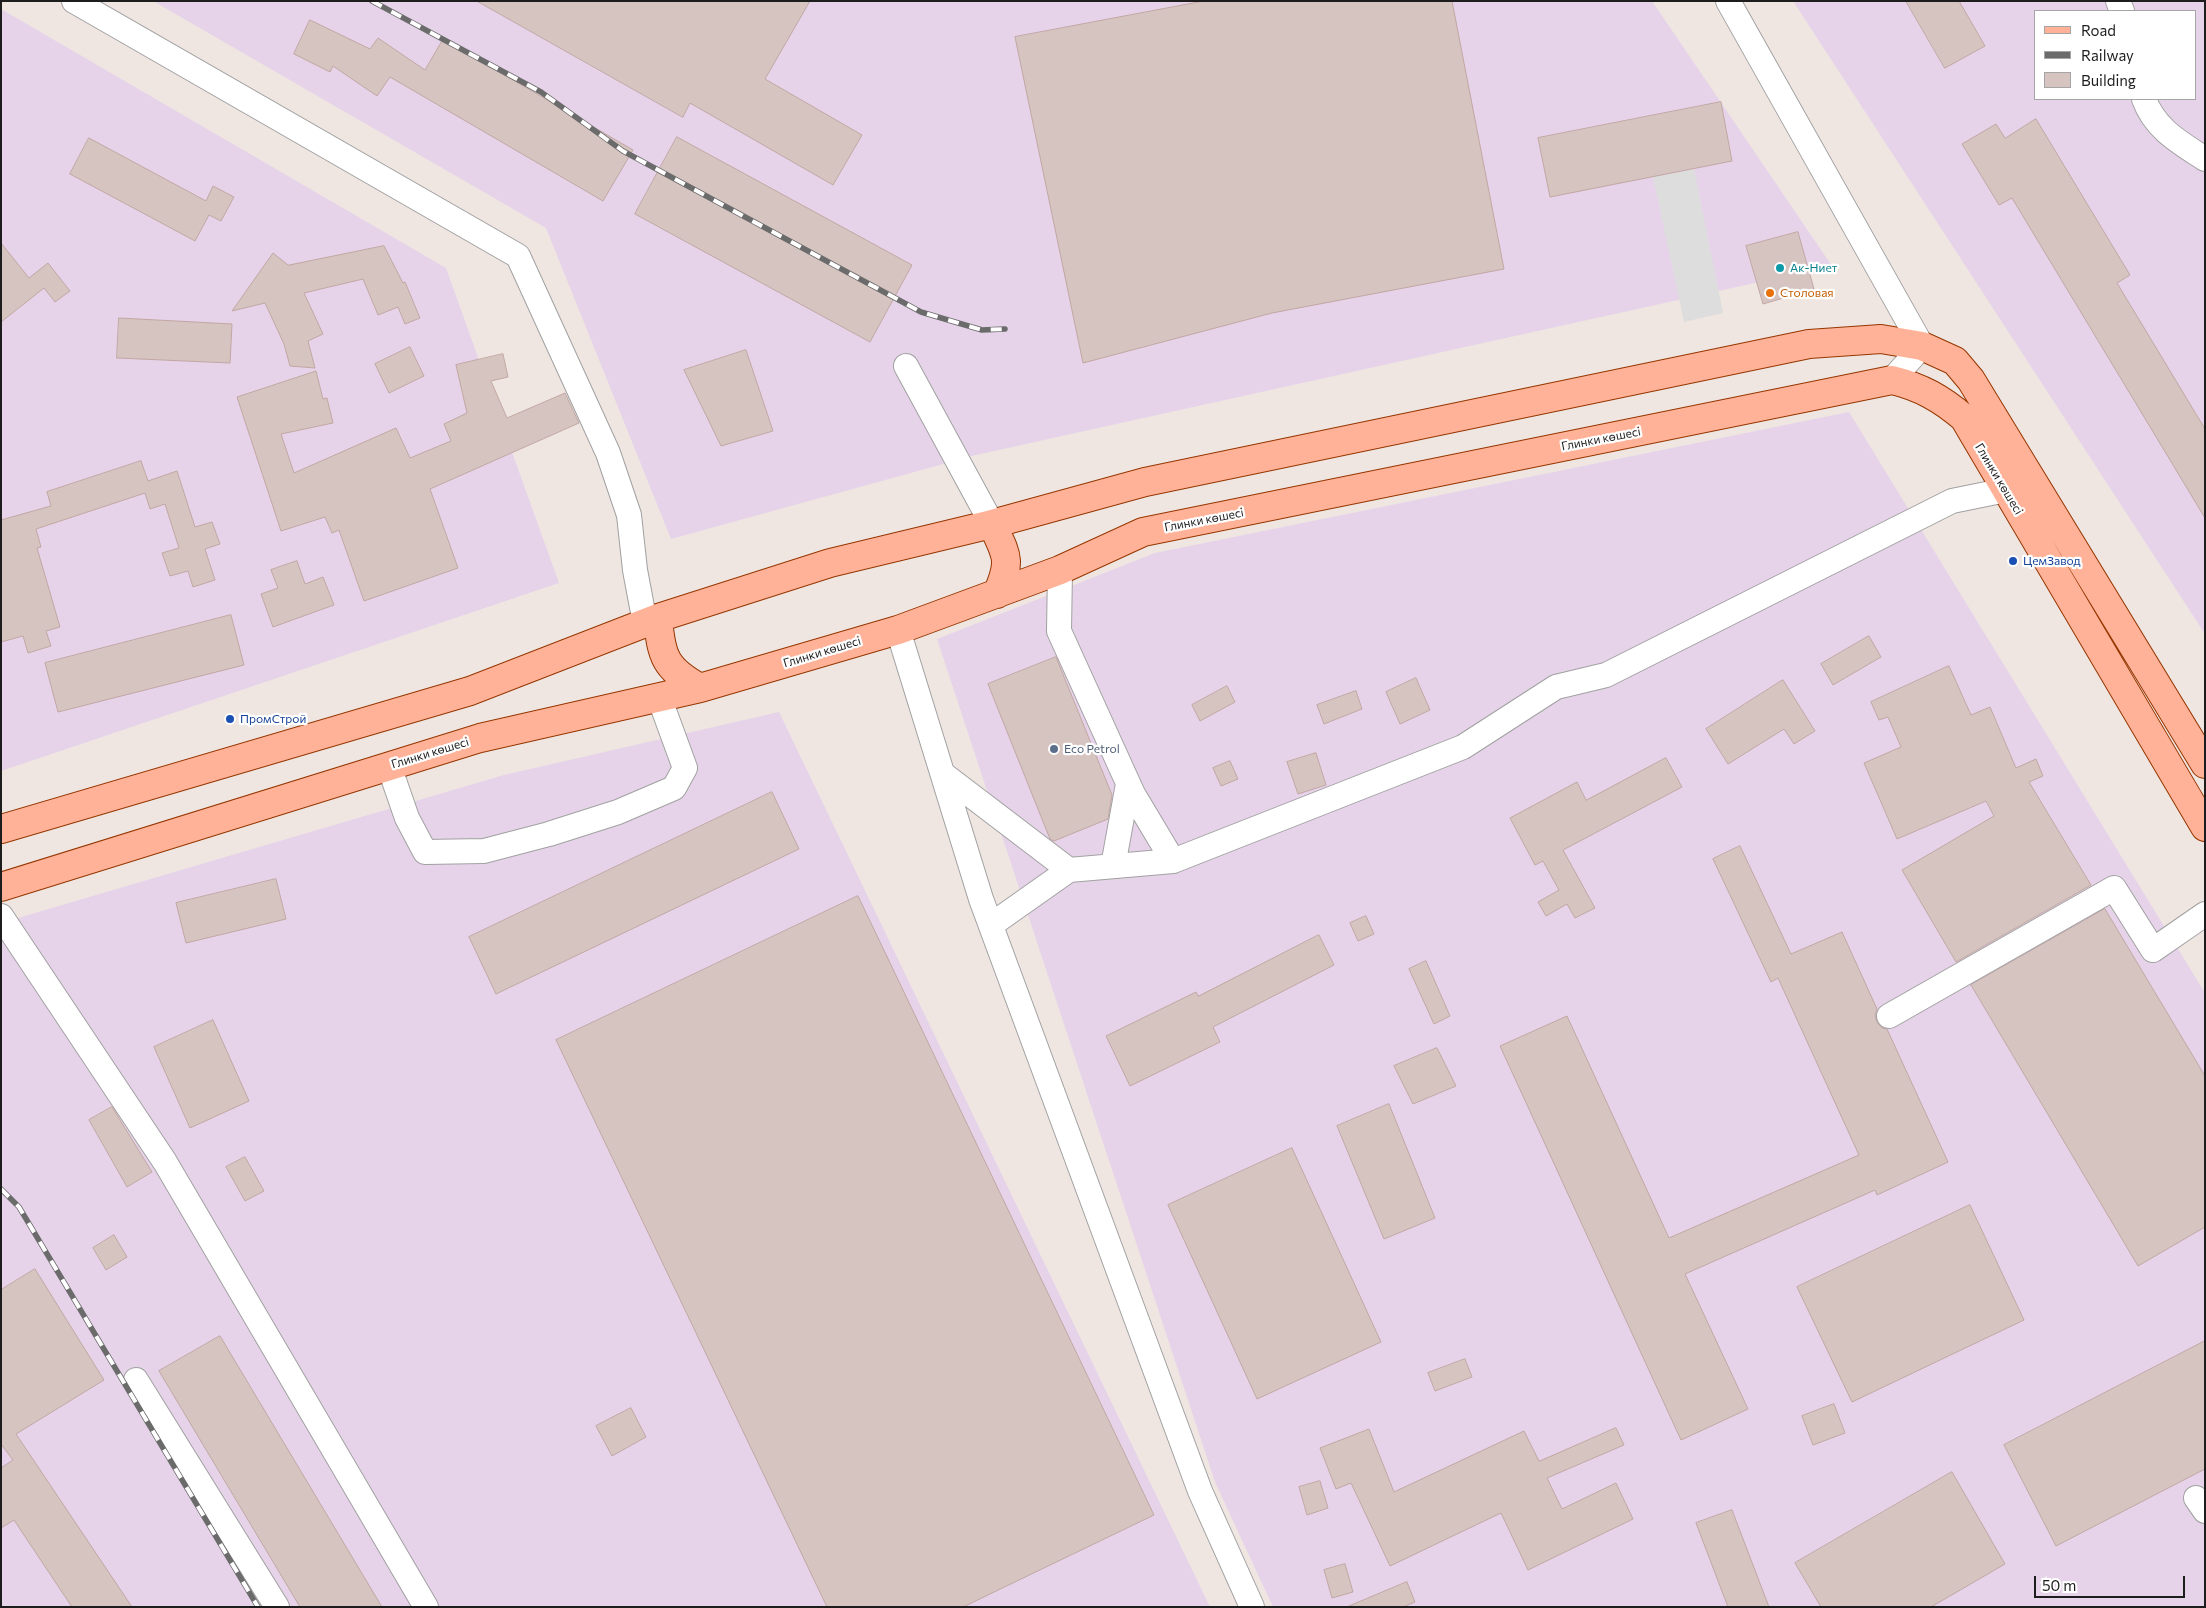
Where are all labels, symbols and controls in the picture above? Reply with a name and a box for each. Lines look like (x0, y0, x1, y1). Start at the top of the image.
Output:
legend (2034, 10, 2196, 100)
text: Road (2081, 21, 2116, 39)
text: Railway (2081, 46, 2134, 64)
text: Building (2081, 71, 2136, 89)
place label: Ак-Ниет (1790, 261, 1837, 275)
marker: Ак-Ниет (1774, 262, 1786, 274)
place label: Столовая (1780, 286, 1834, 300)
marker: Столовая (1764, 287, 1776, 299)
street label: Глинки көшесі (1560, 424, 1642, 454)
street label: Глинки көшесі (1972, 441, 2026, 517)
street label: Глинки көшесі (1163, 505, 1245, 535)
place label: ЦемЗавод (2023, 554, 2081, 568)
marker: ЦемЗавод (2007, 555, 2019, 567)
street label: Глинки көшесі (781, 633, 863, 671)
place label: ПромСтрой (240, 712, 306, 726)
marker: ПромСтрой (224, 713, 236, 725)
street label: Глинки көшесі (389, 734, 471, 772)
place label: Eco Petrol (1064, 742, 1120, 756)
marker: Eco Petrol (1048, 743, 1060, 755)
scale bar (2036, 1566, 2187, 1598)
text: 50 m (2042, 1576, 2076, 1594)

